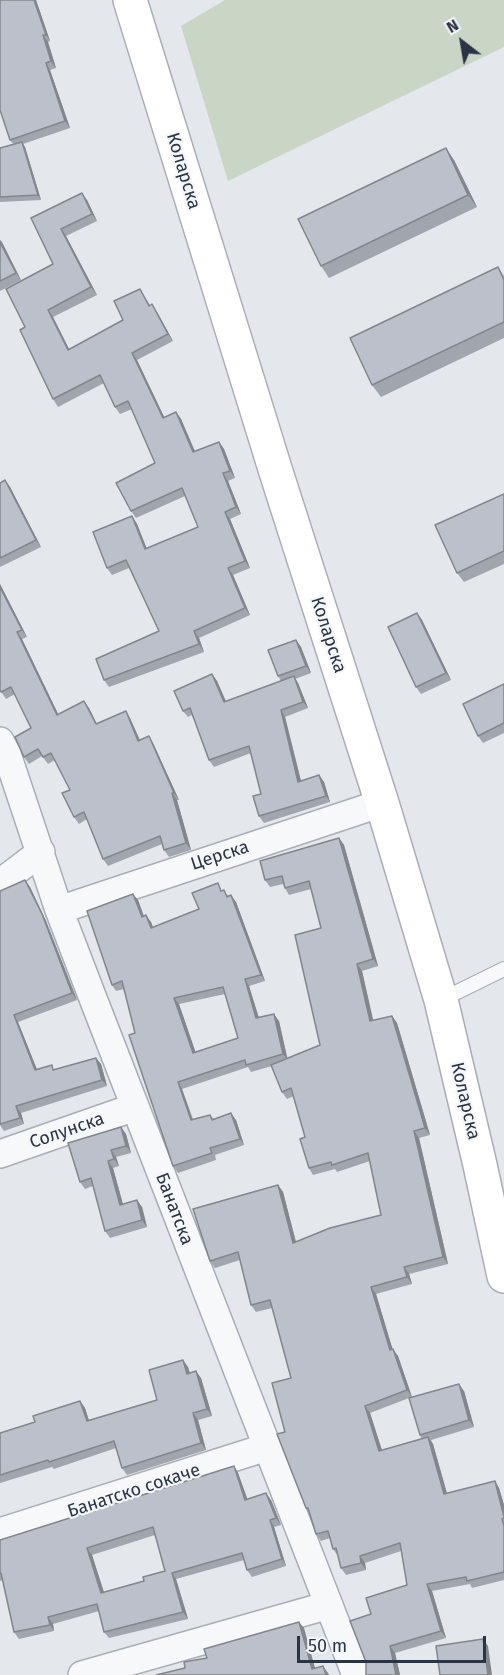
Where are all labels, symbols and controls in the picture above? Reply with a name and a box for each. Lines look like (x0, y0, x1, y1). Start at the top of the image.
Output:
north arrow (432, 12, 492, 72)
text: N (443, 15, 462, 37)
street label: Коларска (161, 130, 205, 212)
street label: Коларска (306, 594, 350, 676)
street label: Церска (188, 836, 252, 876)
street label: Коларска (446, 1060, 484, 1142)
street label: Солунска (27, 1108, 107, 1154)
street label: Банатска (150, 1170, 198, 1248)
street label: Банатско сокаче (65, 1459, 203, 1523)
scale bar (300, 1624, 489, 1662)
text: 50 m (308, 1635, 347, 1657)

